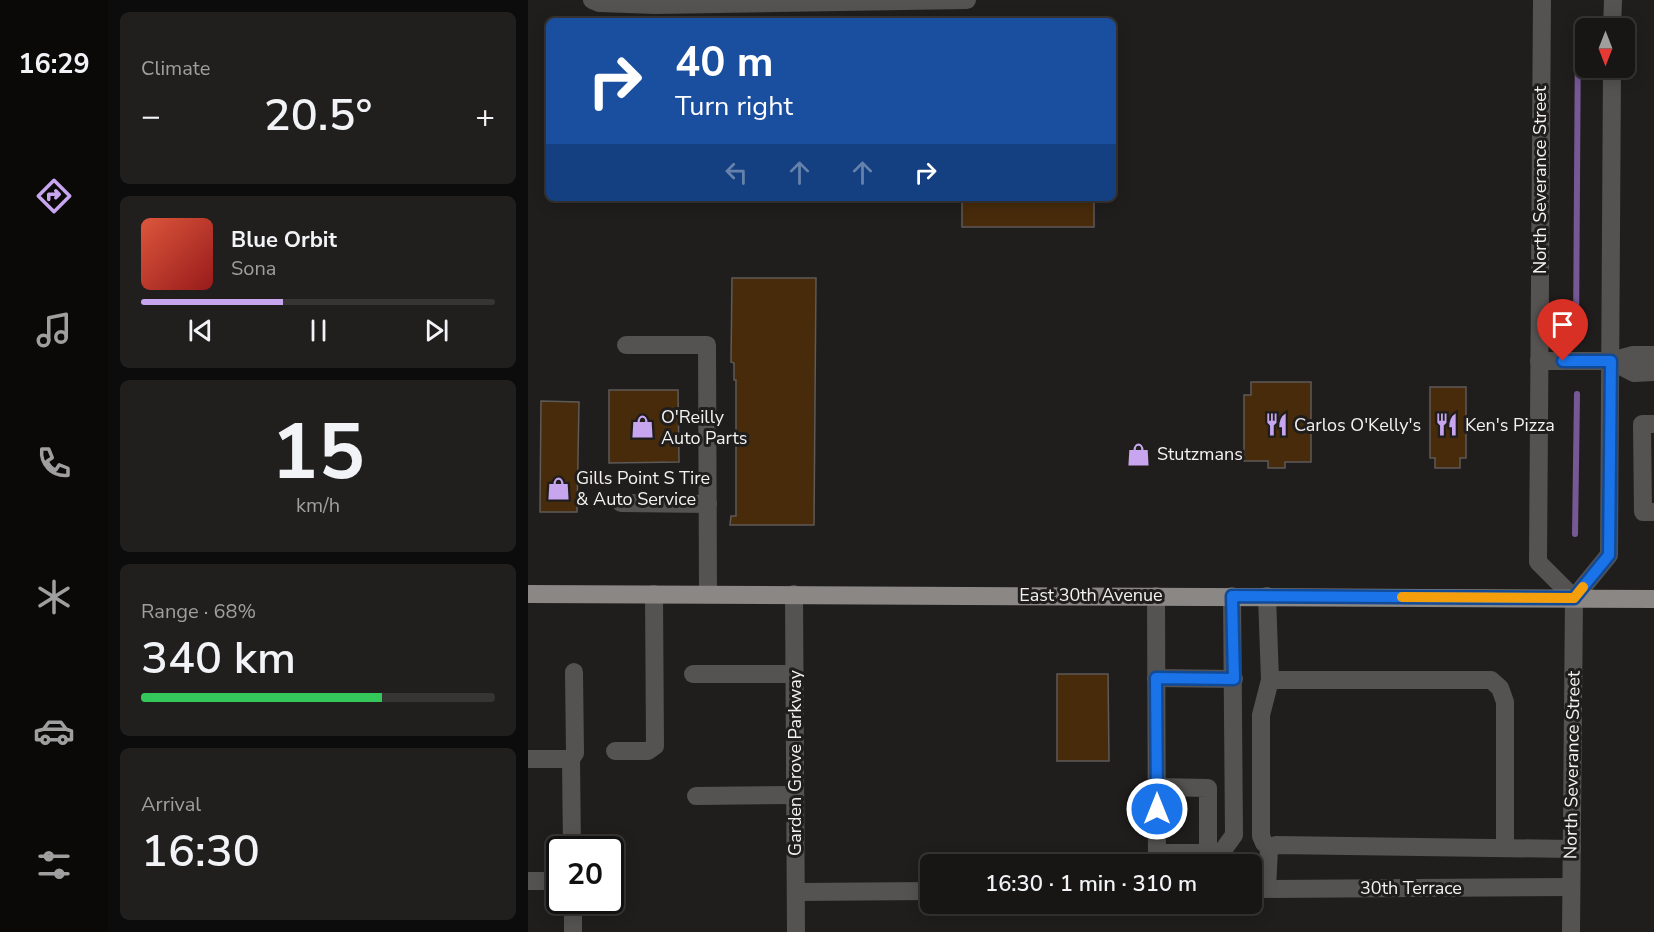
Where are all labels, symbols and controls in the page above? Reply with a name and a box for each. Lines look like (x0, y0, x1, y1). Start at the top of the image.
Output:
north arrow (1575, 18, 1635, 78)
map controls (1575, 18, 1635, 78)
text: 40 m (675, 34, 774, 91)
icon: right (576, 42, 654, 120)
text: 16:29 (18, 46, 90, 83)
text: Climate (141, 55, 210, 82)
text: 20.5° (264, 85, 372, 146)
street label: North Severance Street (1528, 85, 1552, 274)
text: Turn right (675, 88, 793, 125)
text: − (141, 94, 161, 139)
text: + (475, 94, 495, 139)
icon: left (720, 156, 753, 189)
icon: ahead (783, 156, 816, 189)
icon: ahead (846, 156, 879, 189)
icon: right (909, 156, 942, 189)
icon: directions (33, 175, 75, 217)
text: Blue Orbit (231, 225, 337, 255)
text: Sona (231, 255, 276, 282)
pin (1537, 299, 1588, 361)
icon: arrive (1546, 308, 1579, 341)
icon: music (33, 309, 75, 351)
icon: previous (184, 314, 217, 347)
icon: pause (302, 314, 335, 347)
icon: next (420, 314, 453, 347)
text: 15 (271, 399, 365, 506)
place label: O'Reilly Auto Parts (661, 405, 747, 450)
restaurant icon: Carlos O'Kelly's (1263, 412, 1289, 438)
restaurant icon: Ken's Pizza (1434, 412, 1460, 438)
place label: Carlos O'Kelly's (1294, 413, 1421, 437)
place label: Ken's Pizza (1465, 413, 1555, 437)
shop icon: O'Reilly Auto Parts (630, 414, 656, 440)
shop icon: Stutzmans (1126, 441, 1152, 467)
icon: phone (33, 442, 75, 484)
place label: Stutzmans (1157, 442, 1243, 466)
place label: Gills Point S Tire & Auto Service (576, 466, 710, 511)
shop icon: Gills Point S Tire & Auto Service (545, 475, 571, 501)
text: km/h (296, 492, 340, 519)
icon: climate (33, 576, 75, 618)
street label: East 30th Avenue (1019, 583, 1163, 607)
text: Range · 68% (141, 598, 256, 625)
text: 340 km (141, 628, 296, 689)
street label: Garden Grove Parkway (783, 669, 807, 856)
street label: North Severance Street (1558, 670, 1586, 859)
icon: car (33, 710, 75, 752)
position arrow (1125, 777, 1189, 841)
text: Arrival (141, 791, 201, 818)
text: 16:30 (141, 821, 260, 882)
speed limit sign: 20 (546, 836, 624, 914)
icon: filters (33, 844, 75, 886)
text: 16:30 · 1 min · 310 m (985, 869, 1197, 899)
street label: 30th Terrace (1360, 876, 1462, 900)

